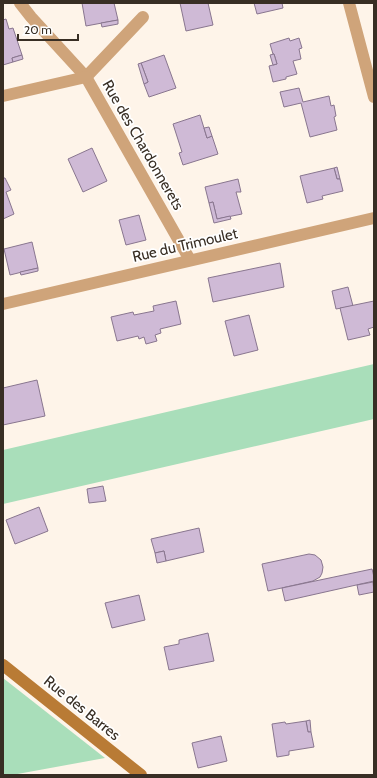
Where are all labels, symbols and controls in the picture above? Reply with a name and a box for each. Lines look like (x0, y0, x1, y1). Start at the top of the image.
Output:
scale bar (18, 16, 78, 42)
text: 20 m (24, 22, 52, 37)
street label: Rue des Chardonnerets (98, 77, 188, 213)
street label: Rue du Trimoulet (131, 224, 239, 266)
street label: Rue des Barres (40, 672, 124, 744)

